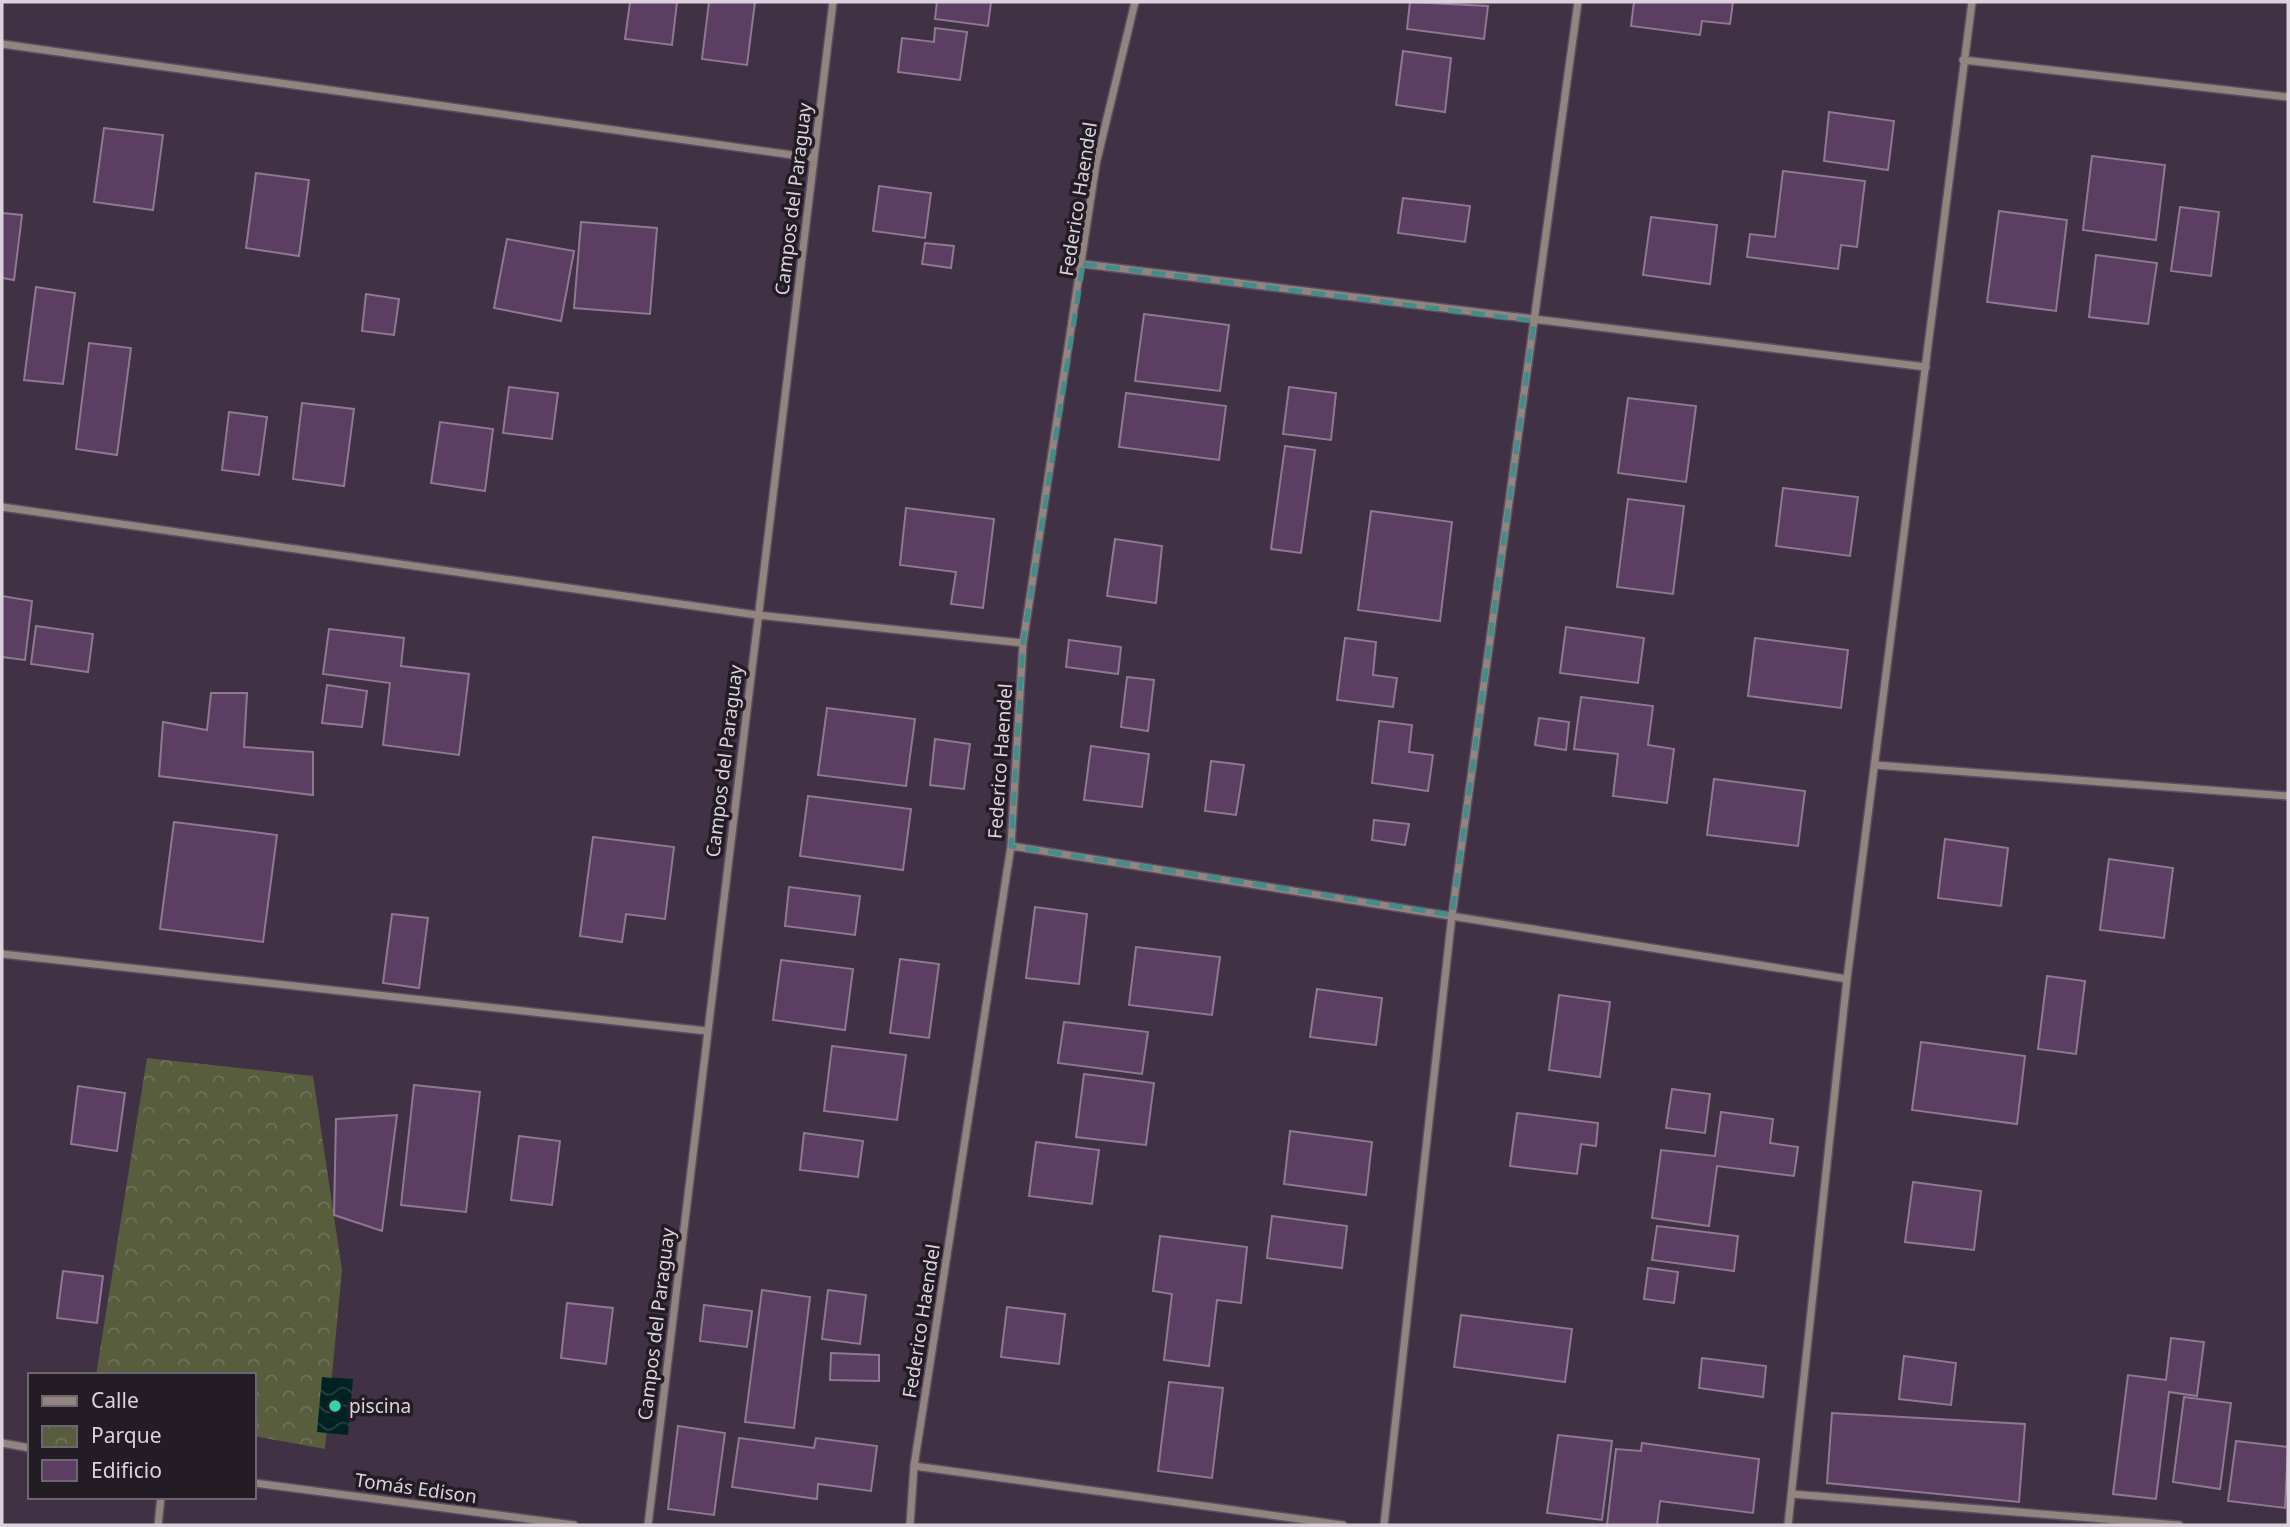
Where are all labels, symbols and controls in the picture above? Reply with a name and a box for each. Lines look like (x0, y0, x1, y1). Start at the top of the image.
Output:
street label: Campos del Paraguay (768, 101, 818, 297)
street label: Federico Haendel (1053, 120, 1103, 278)
street label: Campos del Paraguay (699, 663, 749, 859)
street label: Federico Haendel (982, 682, 1018, 840)
street label: Campos del Paraguay (631, 1226, 681, 1422)
street label: Federico Haendel (896, 1242, 946, 1400)
legend (28, 1373, 256, 1499)
text: Calle (91, 1386, 139, 1414)
place label: piscina (349, 1393, 411, 1419)
marker: piscina (327, 1398, 343, 1414)
text: Parque (91, 1421, 161, 1449)
text: Edificio (91, 1456, 162, 1484)
street label: Tomás Edison (353, 1467, 479, 1509)

